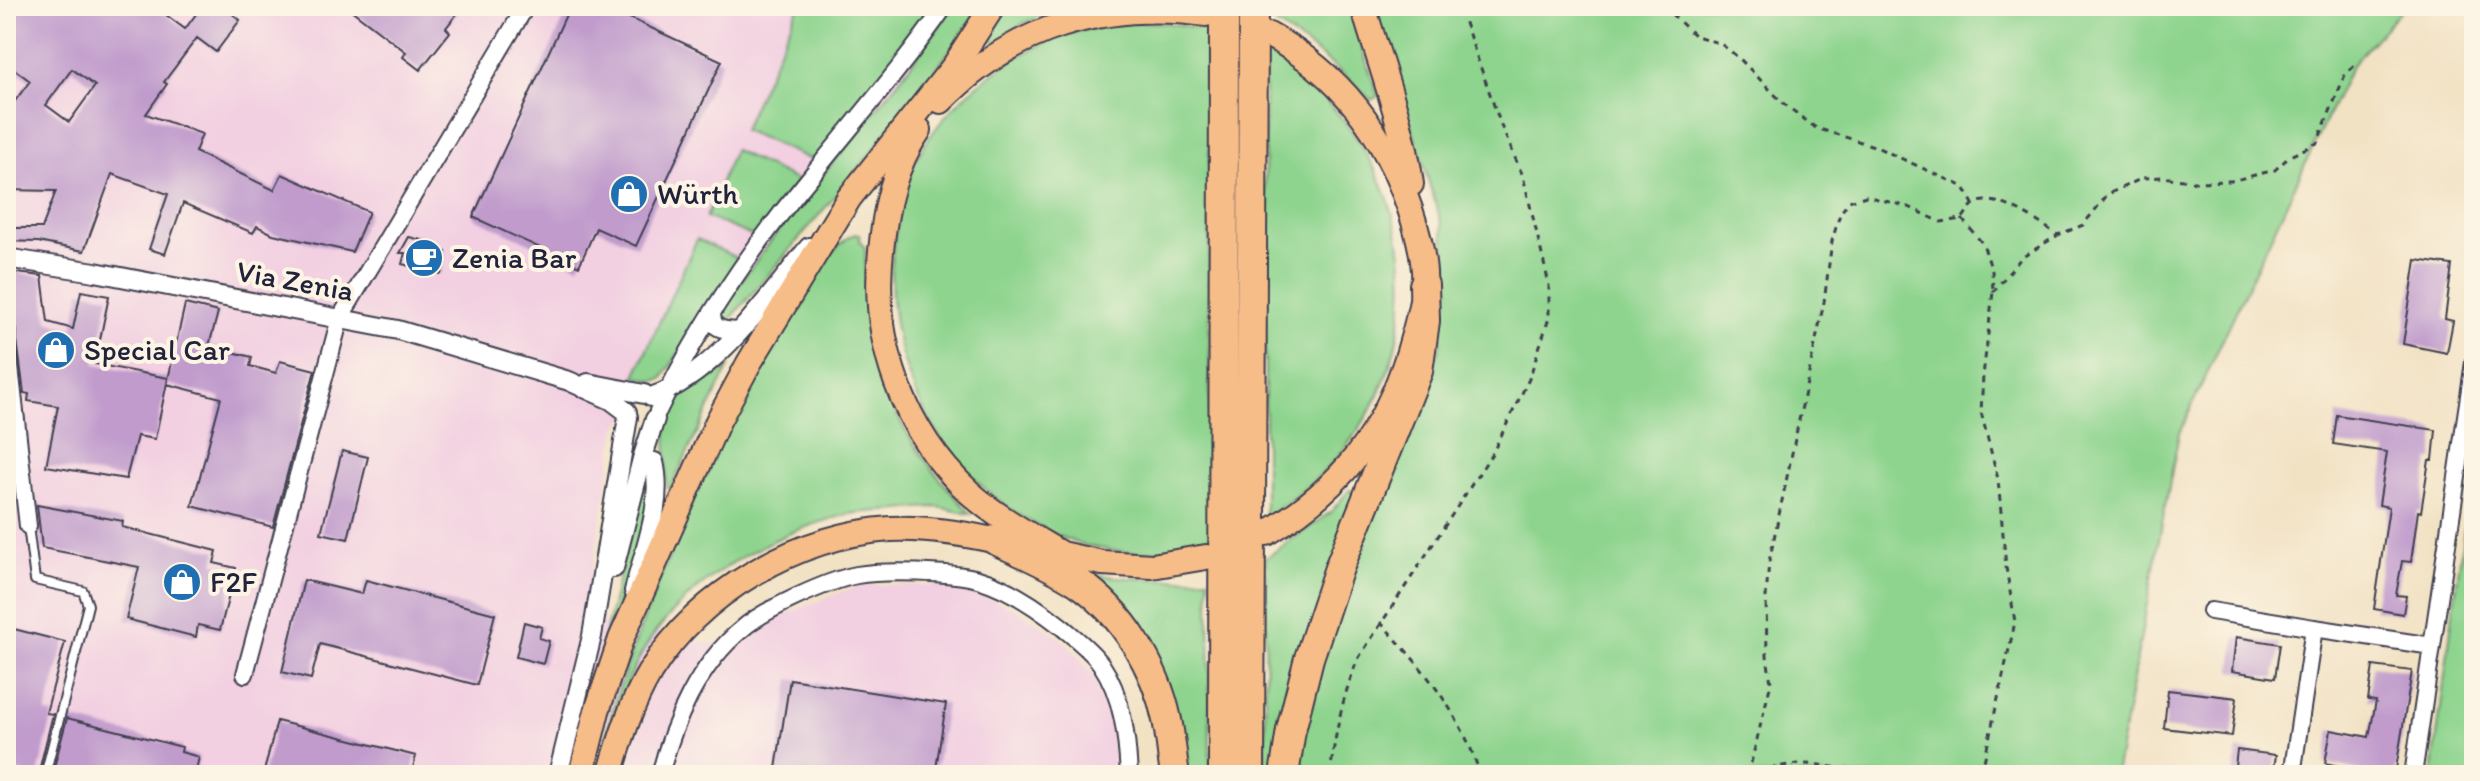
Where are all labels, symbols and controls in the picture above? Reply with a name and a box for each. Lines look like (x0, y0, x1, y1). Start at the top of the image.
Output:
shop icon: Würth (608, 173, 650, 215)
place label: Würth (657, 175, 738, 212)
cafe icon: Zenia Bar (403, 237, 445, 279)
place label: Zenia Bar (452, 239, 577, 276)
street label: Via Zenia (234, 252, 357, 309)
shop icon: Special Car (35, 329, 77, 371)
place label: Special Car (84, 331, 230, 368)
shop icon: F2F (161, 561, 203, 603)
place label: F2F (210, 563, 257, 600)

